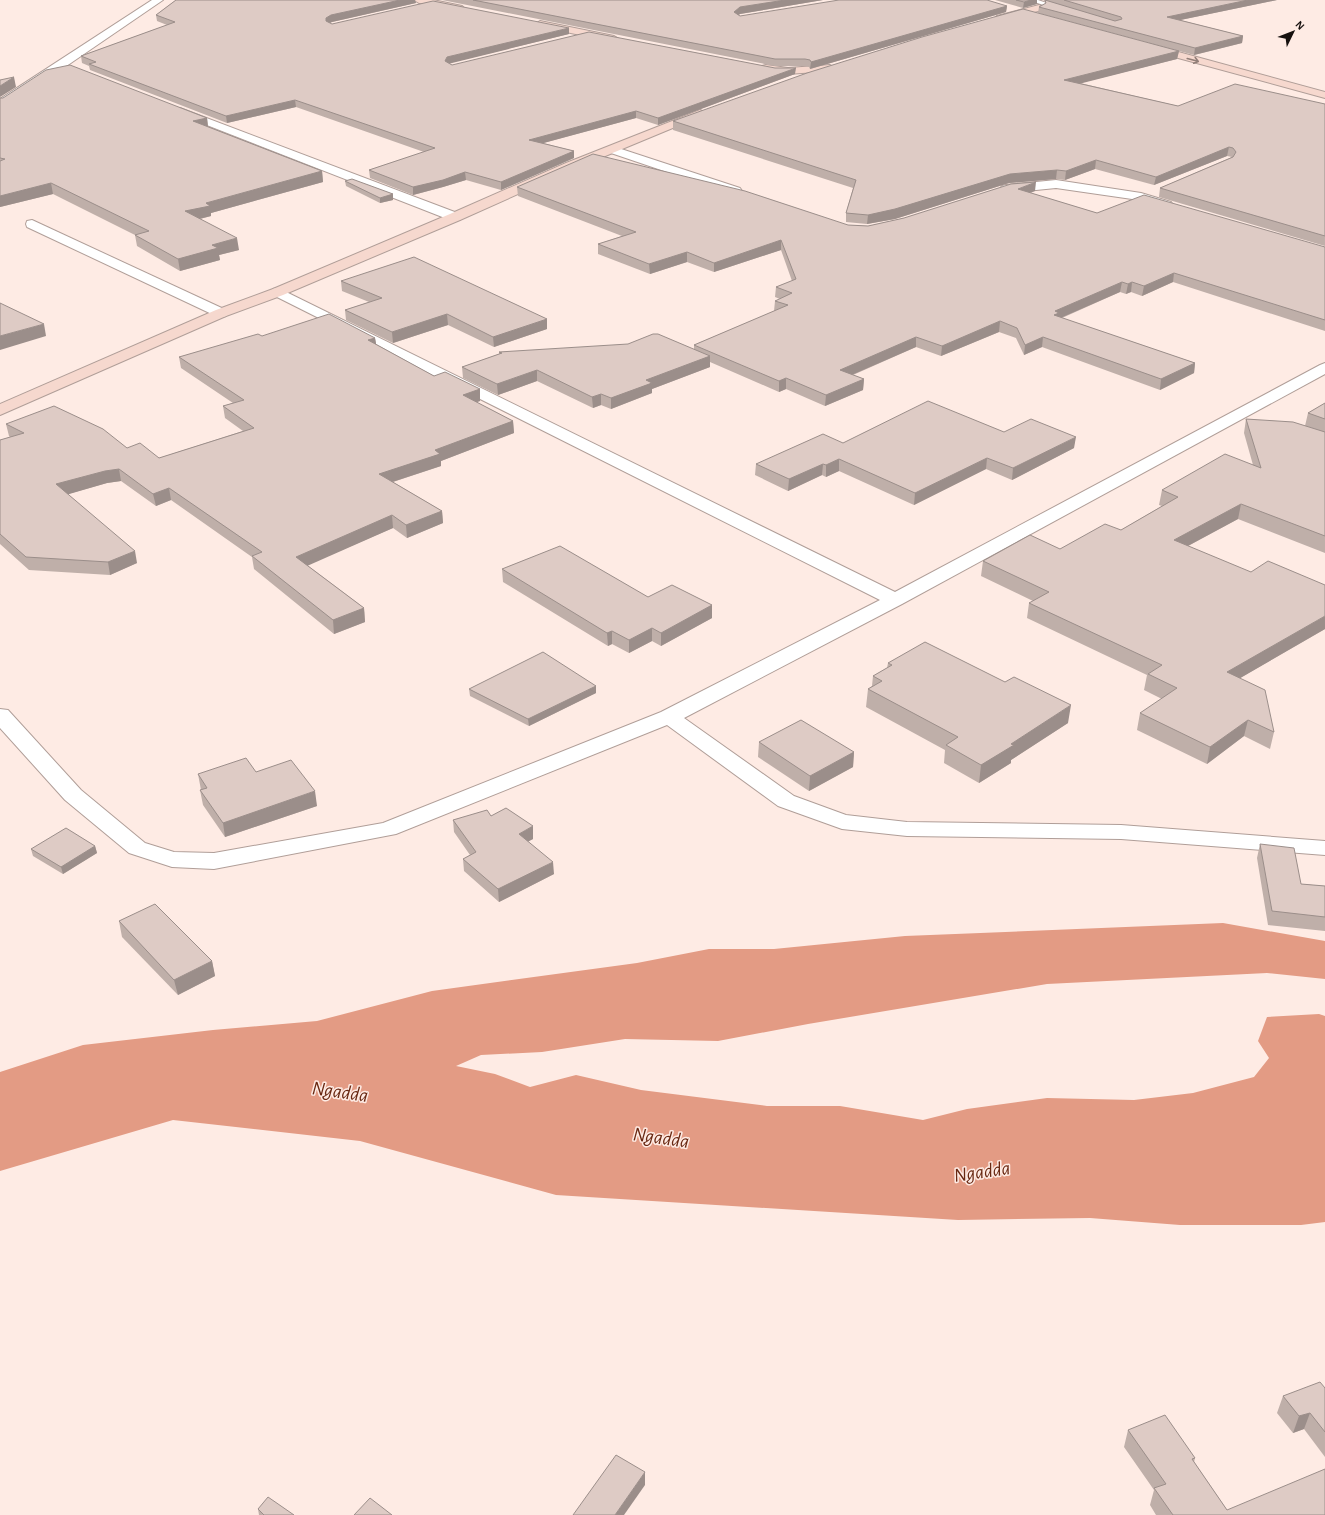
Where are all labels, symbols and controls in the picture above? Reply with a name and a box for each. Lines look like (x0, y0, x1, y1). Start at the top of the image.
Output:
north arrow (1273, 12, 1313, 52)
text: N (1293, 19, 1307, 32)
one-way arrow (1186, 56, 1199, 64)
water label: Ngadda (311, 1078, 369, 1106)
water label: Ngadda (632, 1124, 690, 1152)
water label: Ngadda (953, 1158, 1011, 1186)

